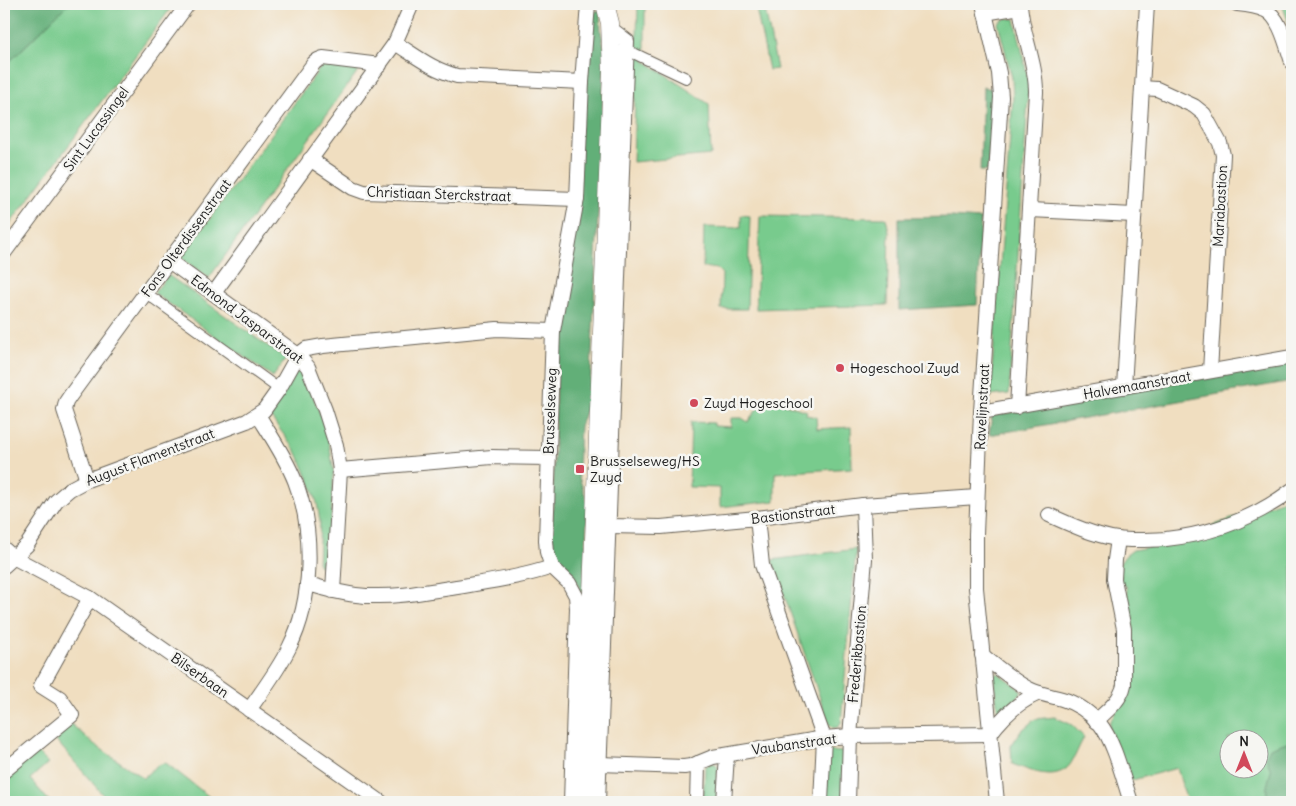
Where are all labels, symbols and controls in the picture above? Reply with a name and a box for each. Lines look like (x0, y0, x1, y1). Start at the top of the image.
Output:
street label: Sint Lucassingel (59, 83, 133, 175)
street label: Mariabastion (1209, 165, 1231, 247)
street label: Fons Olterdissenstraat (137, 175, 235, 301)
street label: Christiaan Sterckstraat (366, 182, 512, 206)
street label: Edmond Jasparstraat (187, 271, 307, 367)
place label: Hogeschool Zuyd (850, 359, 959, 377)
marker: Hogeschool Zuyd (834, 362, 846, 374)
street label: Ravelijnstraat (971, 363, 993, 450)
street label: Brusselseweg (539, 367, 561, 455)
street label: Halvemaanstraat (1082, 367, 1193, 403)
place label: Zuyd Hogeschool (704, 394, 813, 412)
marker: Zuyd Hogeschool (688, 397, 700, 409)
street label: August Flamentstraat (83, 424, 217, 490)
place label: Brusselseweg/HS Zuyd (590, 452, 700, 486)
marker: Brusselseweg/HS Zuyd (574, 463, 586, 475)
street label: Bastionstraat (750, 500, 836, 528)
street label: Frederikbastion (844, 605, 870, 703)
street label: Bilserbaan (167, 648, 233, 702)
north arrow (1218, 728, 1268, 778)
street label: Vaubanstraat (750, 729, 838, 759)
text: N (1239, 732, 1249, 750)

